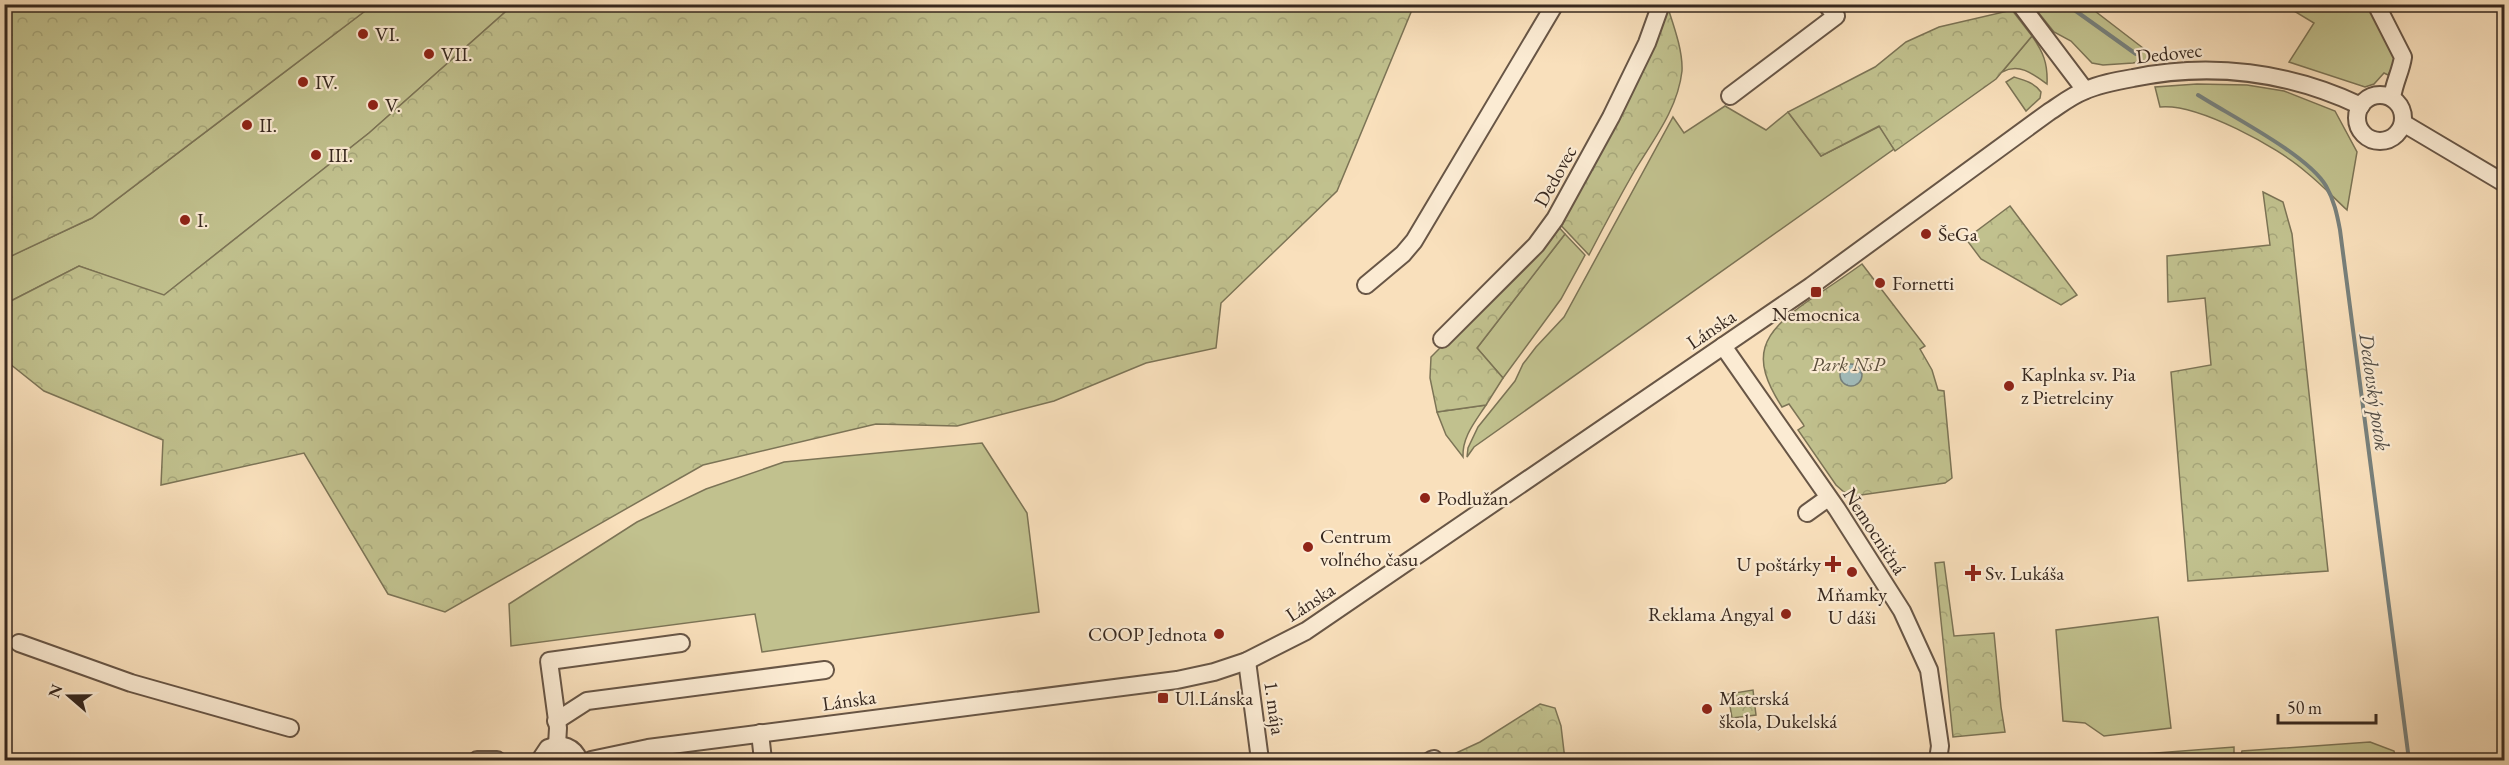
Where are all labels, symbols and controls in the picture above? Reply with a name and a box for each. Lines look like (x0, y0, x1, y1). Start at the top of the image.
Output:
place label: VI. (375, 21, 400, 47)
marker: VI. (356, 27, 370, 41)
street label: Dedovec (2135, 37, 2203, 69)
place label: VII. (441, 41, 473, 67)
marker: VII. (422, 47, 436, 61)
place label: IV. (315, 69, 338, 95)
marker: IV. (296, 75, 310, 89)
place label: V. (385, 92, 401, 118)
marker: V. (366, 98, 380, 112)
place label: II. (259, 112, 277, 138)
marker: II. (240, 118, 254, 132)
street label: Dedovec (1528, 141, 1582, 211)
place label: III. (328, 142, 353, 168)
marker: III. (309, 148, 323, 162)
place label: I. (197, 207, 208, 233)
marker: I. (178, 213, 192, 227)
place label: ŠeGa (1938, 221, 1978, 247)
marker: ŠeGa (1919, 227, 1933, 241)
place label: Fornetti (1892, 270, 1954, 296)
marker: Fornetti (1873, 276, 1887, 290)
marker: Nemocnica (1809, 285, 1823, 299)
place label: Nemocnica (1772, 301, 1860, 327)
street label: Lánska (1681, 303, 1741, 355)
water label: Dedovský potok (2353, 330, 2397, 453)
park label: Park NsP (1812, 351, 1886, 377)
place label: Kaplnka sv. Pia z Pietrelciny (2021, 361, 2136, 410)
marker: Kaplnka sv. Pia z Pietrelciny (2002, 379, 2016, 393)
street label: Nemocničná (1837, 482, 1913, 580)
place label: Podlužan (1437, 485, 1509, 511)
marker: Podlužan (1418, 491, 1432, 505)
place label: Centrum voľného času (1320, 523, 1419, 572)
marker: Centrum voľného času (1301, 540, 1315, 554)
place label: U poštárky (1736, 551, 1821, 577)
marker: U poštárky (1826, 557, 1840, 571)
place label: Sv. Lukáša (1985, 560, 2064, 586)
marker: Mňamky U dáši (1845, 565, 1859, 579)
marker: Sv. Lukáša (1966, 566, 1980, 580)
street label: Lánska (1280, 576, 1340, 628)
place label: Mňamky U dáši (1817, 581, 1887, 630)
place label: Reklama Angyal (1648, 601, 1774, 627)
marker: Reklama Angyal (1779, 607, 1793, 621)
place label: COOP Jednota (1088, 621, 1207, 647)
marker: COOP Jednota (1212, 627, 1226, 641)
north arrow (39, 666, 99, 726)
street label: 1. mája (1258, 679, 1292, 737)
text: N (43, 681, 67, 701)
street label: Lánska (820, 683, 878, 717)
place label: Ul.Lánska (1175, 685, 1253, 711)
place label: Materská škola, Dukelská (1719, 685, 1837, 734)
scale bar (2278, 687, 2376, 725)
marker: Ul.Lánska (1156, 691, 1170, 705)
text: 50 m (2287, 696, 2322, 719)
marker: Materská škola, Dukelská (1700, 702, 1714, 716)

